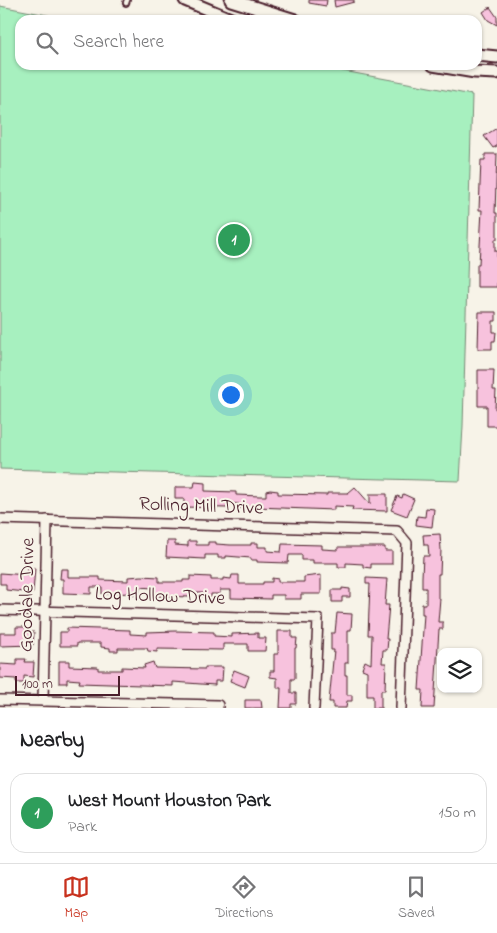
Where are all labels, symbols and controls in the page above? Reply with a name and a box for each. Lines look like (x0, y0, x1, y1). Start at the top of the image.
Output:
search box (15, 15, 482, 70)
icon: search (33, 29, 61, 57)
text: Search here (73, 29, 164, 56)
pin: 1 (218, 221, 250, 259)
your location (218, 382, 244, 408)
street label: Rolling Mill Drive (138, 490, 264, 525)
street label: Goodale Drive (13, 537, 43, 652)
street label: Log Hollow Drive (94, 580, 226, 615)
map controls (437, 648, 482, 693)
button: layers (437, 648, 482, 693)
scale bar (15, 673, 120, 696)
text: 100 m (22, 674, 53, 695)
text: Nearby (20, 726, 84, 756)
text: West Mount Houston Park (68, 788, 271, 815)
text: 1 (34, 801, 40, 825)
text: 150 m (438, 801, 476, 825)
text: Park (68, 815, 97, 839)
tab: Map (62, 873, 90, 924)
tab: Directions (215, 873, 273, 924)
tab: Saved (398, 873, 435, 924)

